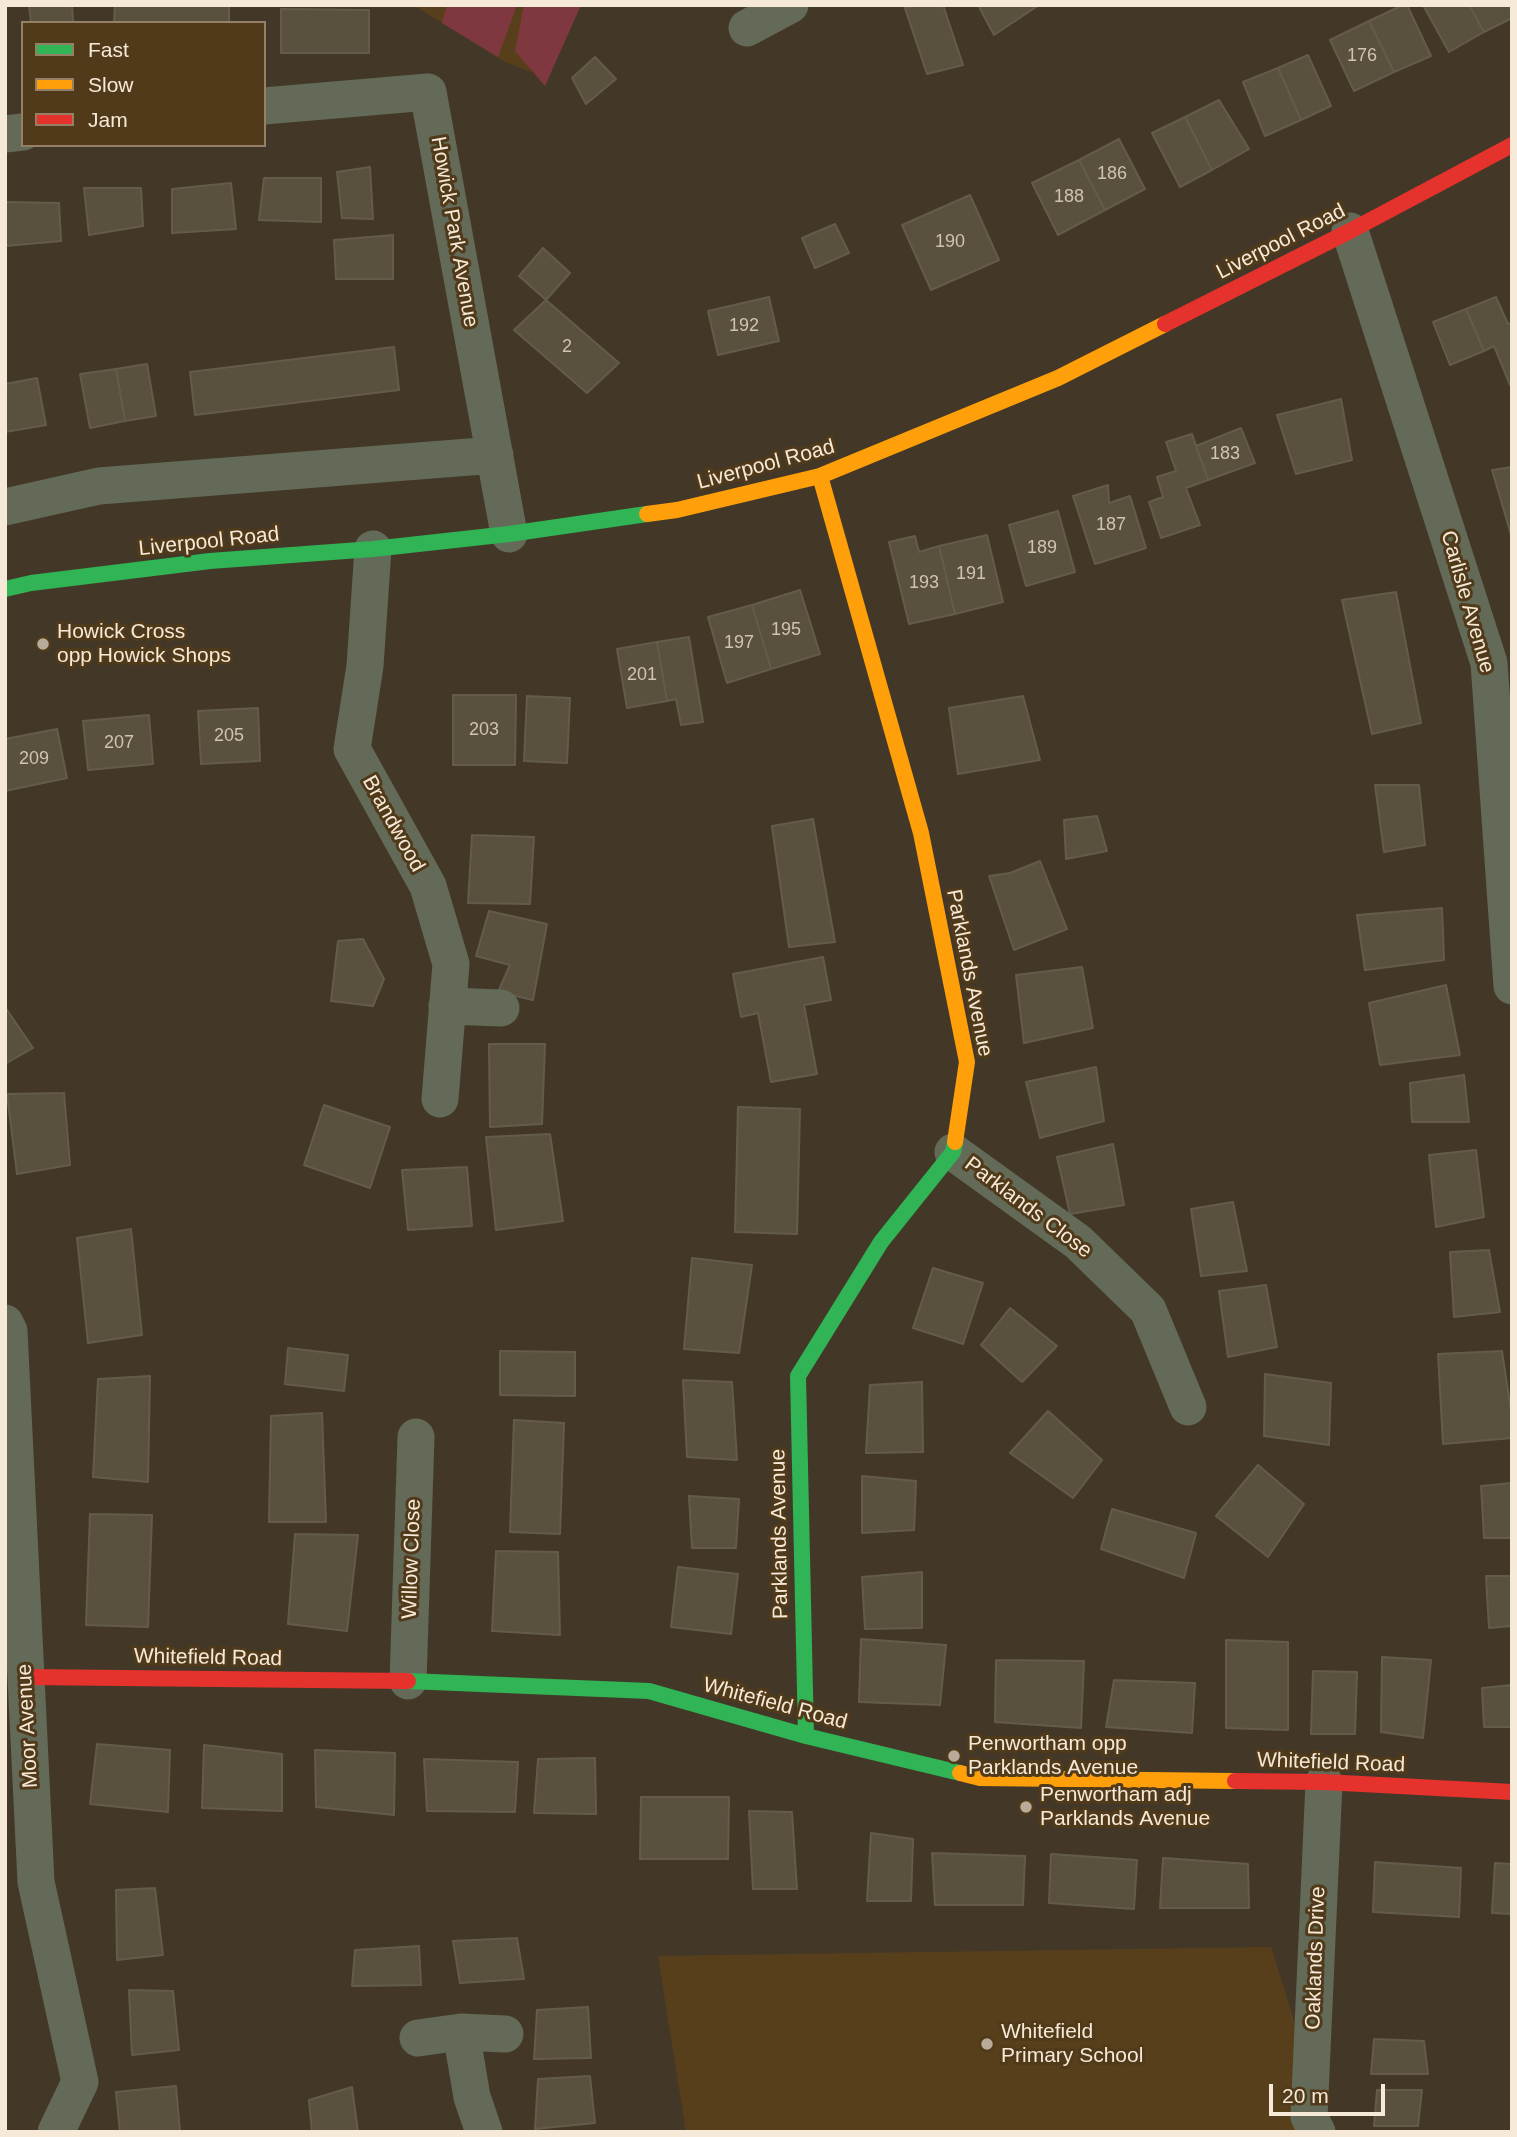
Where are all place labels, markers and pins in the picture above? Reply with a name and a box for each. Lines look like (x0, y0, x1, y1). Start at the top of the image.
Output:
place label: Howick Cross opp Howick Shops (57, 619, 231, 669)
marker: Howick Cross opp Howick Shops (35, 636, 51, 652)
place label: Penwortham opp Parklands Avenue (968, 1731, 1138, 1781)
marker: Penwortham opp Parklands Avenue (946, 1748, 962, 1764)
place label: Penwortham adj Parklands Avenue (1040, 1782, 1210, 1832)
marker: Penwortham adj Parklands Avenue (1018, 1799, 1034, 1815)
place label: Whitefield Primary School (1001, 2019, 1143, 2069)
marker: Whitefield Primary School (979, 2036, 995, 2052)

